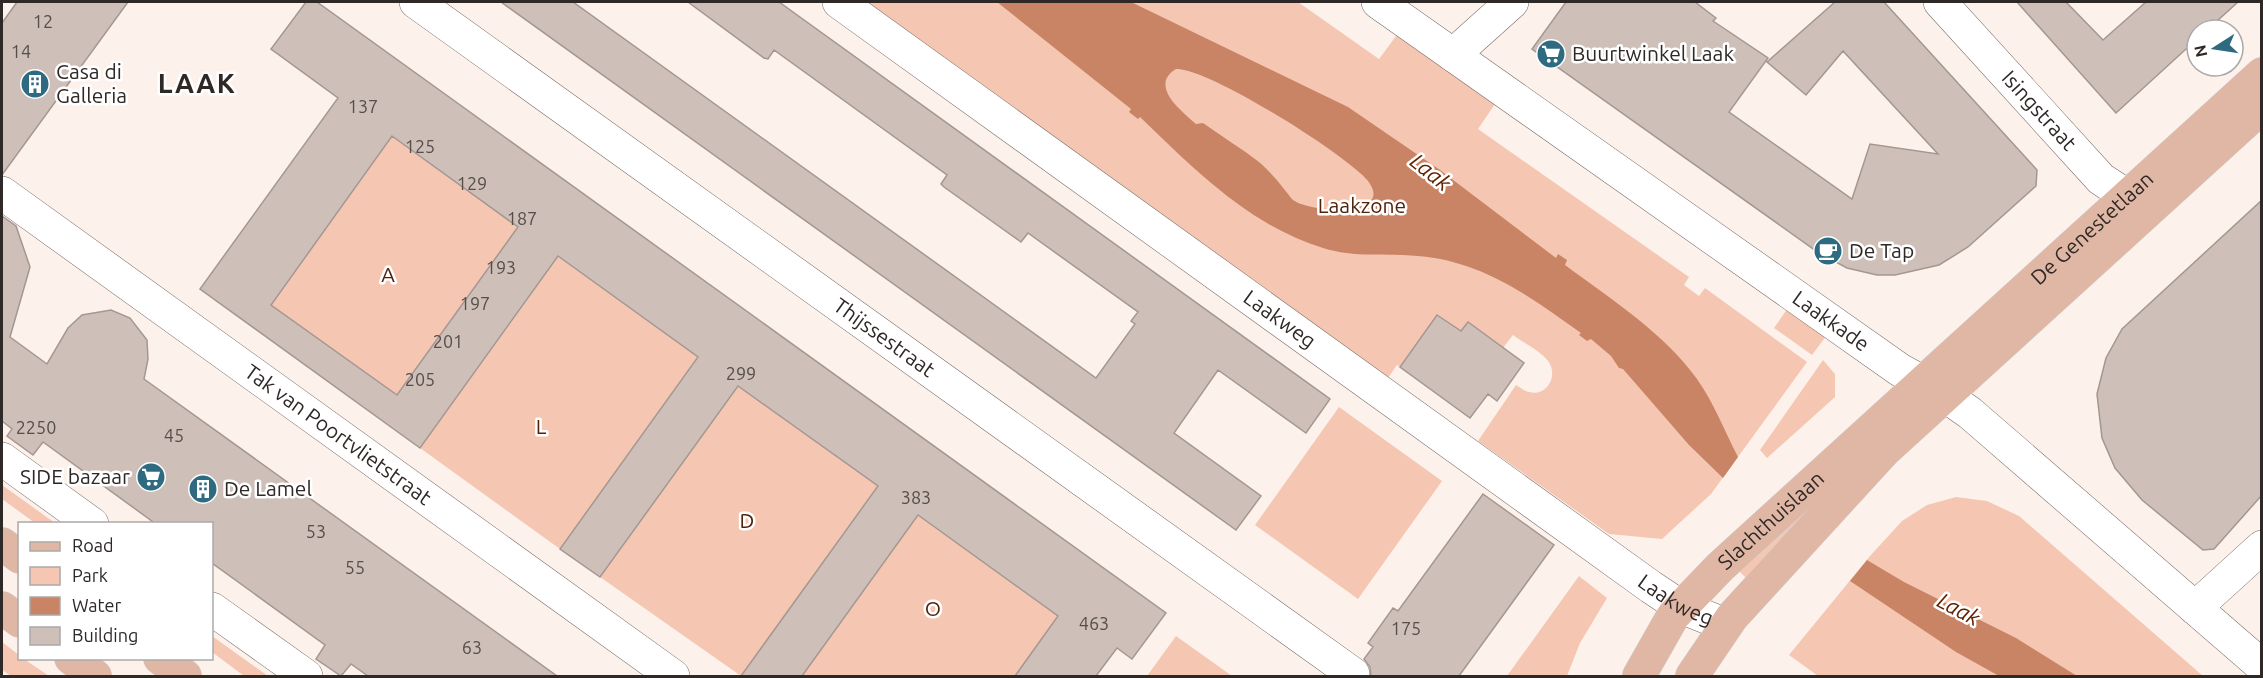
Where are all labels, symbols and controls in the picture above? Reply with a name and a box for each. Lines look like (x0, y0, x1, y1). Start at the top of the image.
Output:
house number: 12 (33, 11, 53, 31)
north arrow (2185, 18, 2245, 78)
supermarket icon: Buurtwinkel Laak (1535, 38, 1567, 70)
house number: 14 (11, 41, 31, 61)
place label: Buurtwinkel Laak (1572, 41, 1734, 65)
text: N (2190, 43, 2210, 59)
place label: Casa di Galleria (56, 59, 127, 107)
street label: Isingstraat (1998, 65, 2082, 155)
building icon: Casa di Galleria (19, 68, 51, 100)
district label: LAAK (158, 68, 236, 98)
house number: 137 (348, 96, 378, 116)
house number: 125 (405, 136, 435, 156)
water label: Laak (1406, 148, 1457, 196)
street label: De Genestetlaan (2025, 166, 2158, 289)
house number: 129 (457, 173, 487, 193)
park label: Laakzone (1318, 193, 1406, 217)
house number: 187 (507, 208, 537, 228)
cafe icon: De Tap (1812, 235, 1844, 267)
place label: De Tap (1849, 238, 1914, 262)
house number: 193 (486, 257, 516, 277)
park label: A (381, 262, 395, 286)
street label: Laakweg (1240, 285, 1321, 353)
street label: Laakkade (1788, 285, 1874, 356)
street label: Thijssestraat (829, 292, 940, 381)
house number: 197 (460, 293, 490, 313)
house number: 201 (433, 331, 463, 351)
street label: Tak van Poortvlietstraat (241, 359, 437, 509)
house number: 299 (726, 363, 756, 383)
house number: 205 (405, 369, 435, 389)
park label: L (536, 414, 547, 438)
house number: 2250 (16, 417, 56, 437)
house number: 45 (164, 425, 184, 445)
supermarket icon: SIDE bazaar (135, 461, 167, 493)
place label: SIDE bazaar (20, 464, 130, 488)
street label: Slachthuislaan (1713, 466, 1828, 574)
building icon: De Lamel (187, 473, 219, 505)
place label: De Lamel (224, 476, 312, 500)
house number: 383 (901, 487, 931, 507)
park label: D (740, 508, 754, 532)
house number: 53 (306, 521, 326, 541)
legend (18, 522, 213, 660)
text: Road (72, 535, 114, 555)
house number: 55 (345, 557, 365, 577)
text: Park (72, 565, 108, 585)
street label: Laakweg (1634, 569, 1717, 630)
water label: Laak (1934, 587, 1986, 630)
text: Water (72, 595, 122, 615)
park label: O (925, 596, 941, 620)
house number: 463 (1079, 613, 1109, 633)
house number: 175 (1391, 618, 1421, 638)
text: Building (72, 625, 138, 645)
house number: 63 (462, 637, 482, 657)

